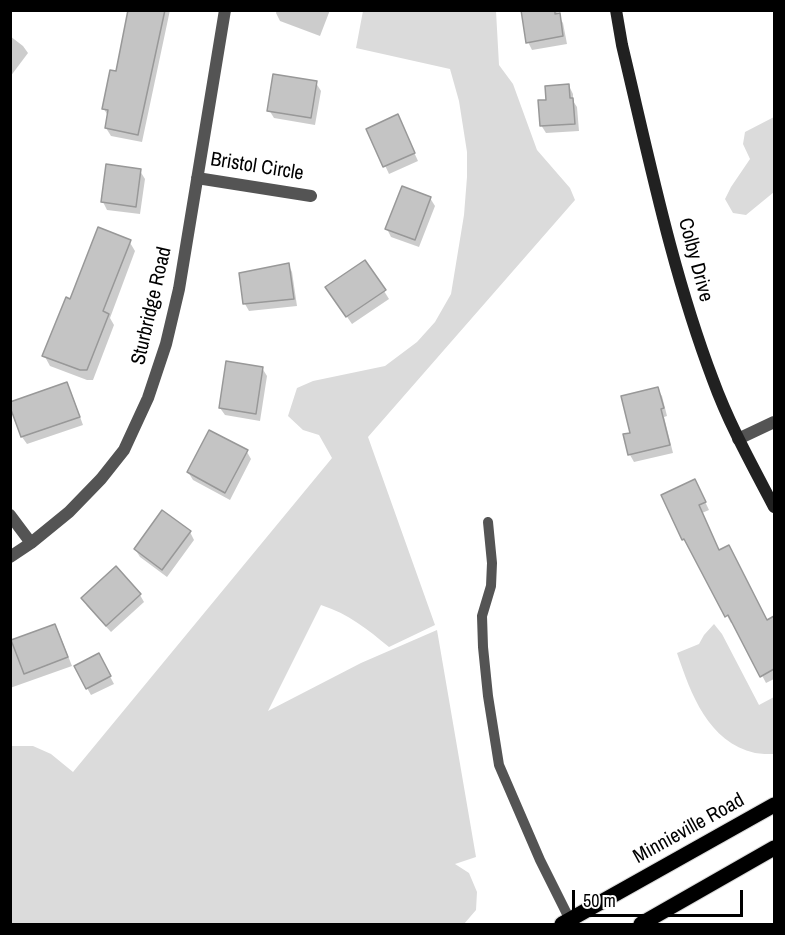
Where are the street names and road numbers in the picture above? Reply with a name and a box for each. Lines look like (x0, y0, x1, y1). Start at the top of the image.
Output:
street label: Bristol Circle (209, 148, 305, 186)
street label: Colby Drive (672, 216, 718, 304)
street label: Sturbridge Road (127, 245, 177, 367)
street label: Minnieville Road (629, 789, 749, 869)

